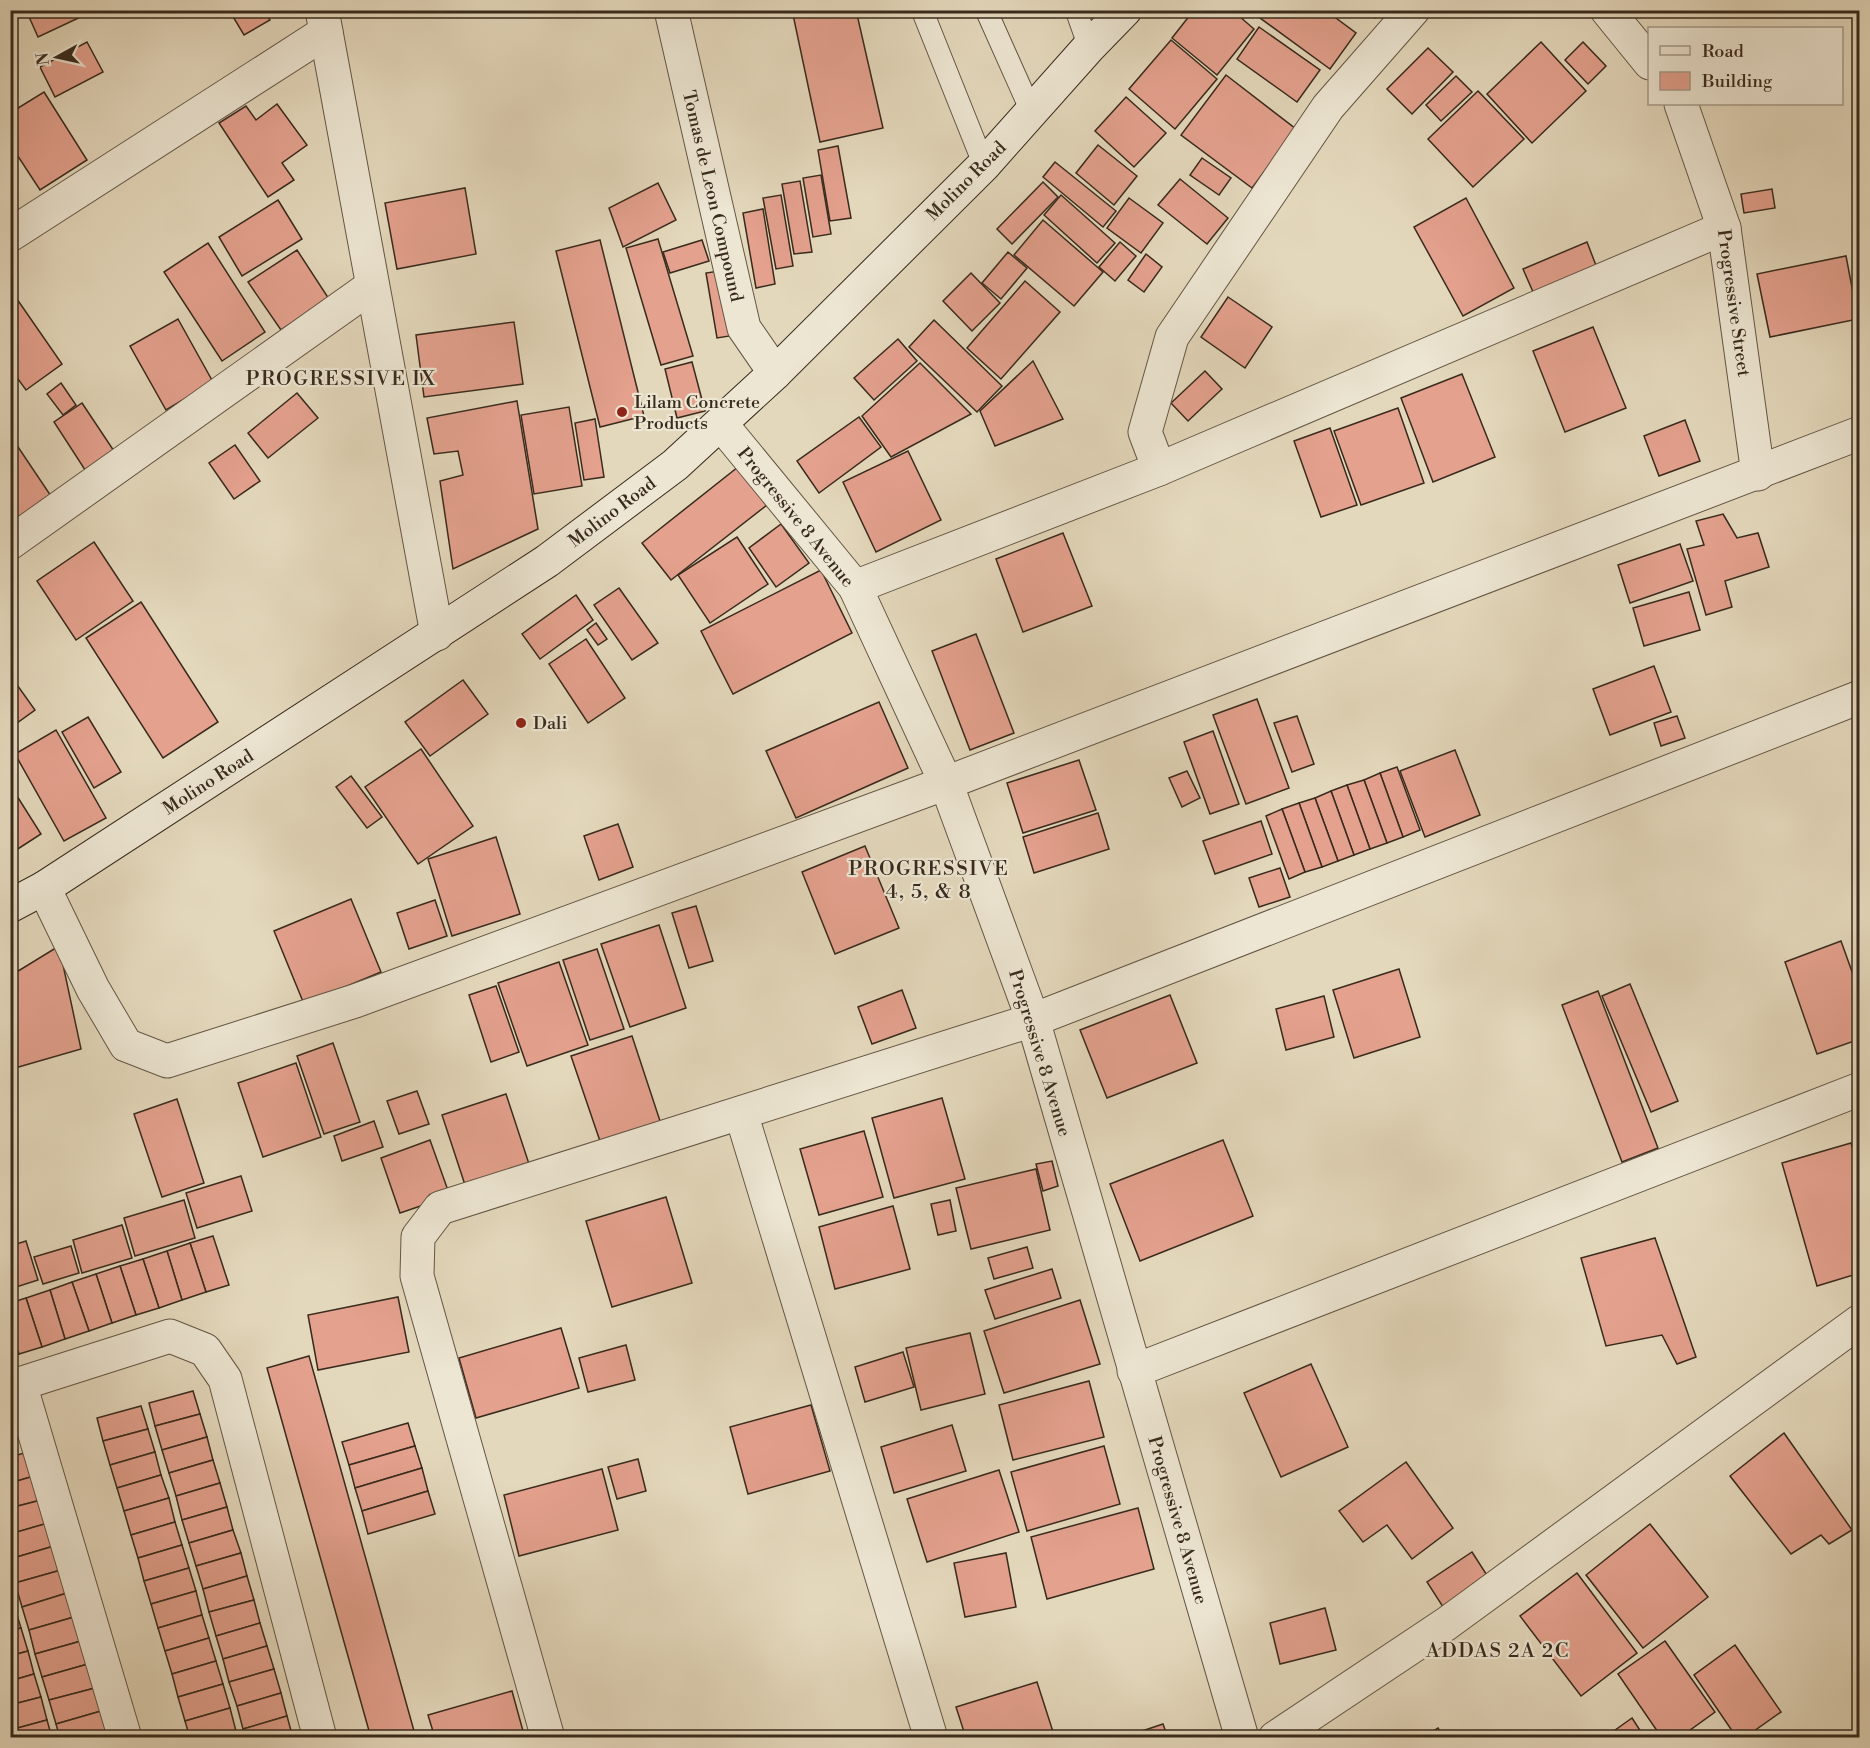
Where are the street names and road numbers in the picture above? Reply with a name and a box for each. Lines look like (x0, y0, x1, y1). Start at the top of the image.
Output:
street label: Tomas de Leon Compound (677, 88, 748, 305)
street label: Molino Road (922, 136, 1012, 226)
street label: Progressive Street (1712, 228, 1755, 379)
street label: Progressive 8 Avenue (732, 443, 859, 592)
street label: Molino Road (564, 472, 661, 553)
street label: Molino Road (159, 744, 259, 820)
street label: Progressive 8 Avenue (1003, 967, 1076, 1140)
street label: Progressive 8 Avenue (1143, 1433, 1213, 1607)

